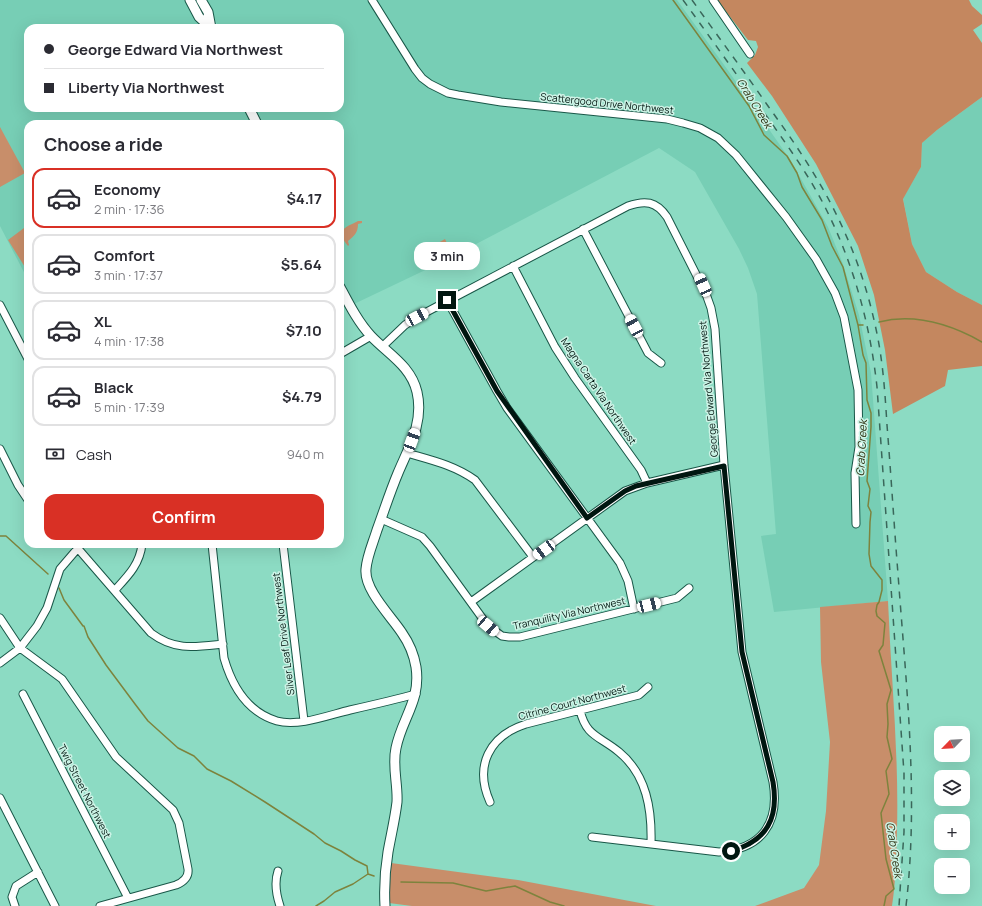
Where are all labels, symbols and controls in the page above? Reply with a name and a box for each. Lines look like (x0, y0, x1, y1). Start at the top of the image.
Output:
text: George Edward Via Northwest (68, 39, 283, 60)
water label: Crab Creek (734, 75, 777, 132)
text: Liberty Via Northwest (68, 77, 225, 98)
street label: Scattergood Drive Northwest (540, 89, 674, 117)
text: Choose a ride (44, 132, 163, 156)
text: Economy (94, 179, 161, 200)
icon: car (46, 180, 82, 216)
text: $4.17 (286, 188, 322, 209)
text: 2 min · 17:36 (94, 200, 165, 218)
callout: 3 min (414, 242, 480, 270)
text: Comfort (94, 245, 155, 266)
icon: car (46, 246, 82, 282)
text: 3 min (430, 247, 464, 265)
text: $5.64 (281, 254, 322, 275)
text: 3 min · 17:37 (94, 266, 163, 284)
car (693, 272, 713, 298)
route end (438, 291, 456, 309)
car (404, 306, 430, 328)
text: XL (94, 311, 112, 332)
icon: car (46, 312, 82, 348)
car (623, 313, 645, 339)
text: $7.10 (286, 320, 322, 341)
street label: George Edward Via Northwest (695, 320, 721, 458)
text: 4 min · 17:38 (94, 332, 164, 350)
street label: Magna Carta Via Northwest (558, 335, 640, 447)
text: Black (94, 377, 133, 398)
icon: car (46, 378, 82, 414)
text: $4.79 (282, 386, 322, 407)
text: 5 min · 17:39 (94, 398, 165, 416)
water label: Crab Creek (852, 418, 870, 477)
car (402, 427, 422, 453)
icon: cash (44, 443, 66, 465)
text: Cash (76, 444, 112, 465)
text: 940 m (287, 445, 324, 463)
button: Confirm (44, 494, 324, 540)
car (531, 538, 557, 562)
street label: Silver Leaf Drive Northwest (269, 572, 297, 696)
street label: Tranquility Via Northwest (511, 593, 627, 633)
car (636, 596, 662, 614)
car (475, 614, 501, 638)
street label: Citrine Court Northwest (517, 681, 627, 723)
north arrow (934, 726, 970, 762)
map controls (934, 726, 970, 894)
street label: Twig Street Northwest (55, 742, 115, 840)
button: layers (934, 770, 970, 806)
button: + (934, 814, 970, 850)
water label: Crab Creek (883, 821, 907, 881)
route start (722, 842, 740, 860)
button: − (934, 858, 970, 894)

